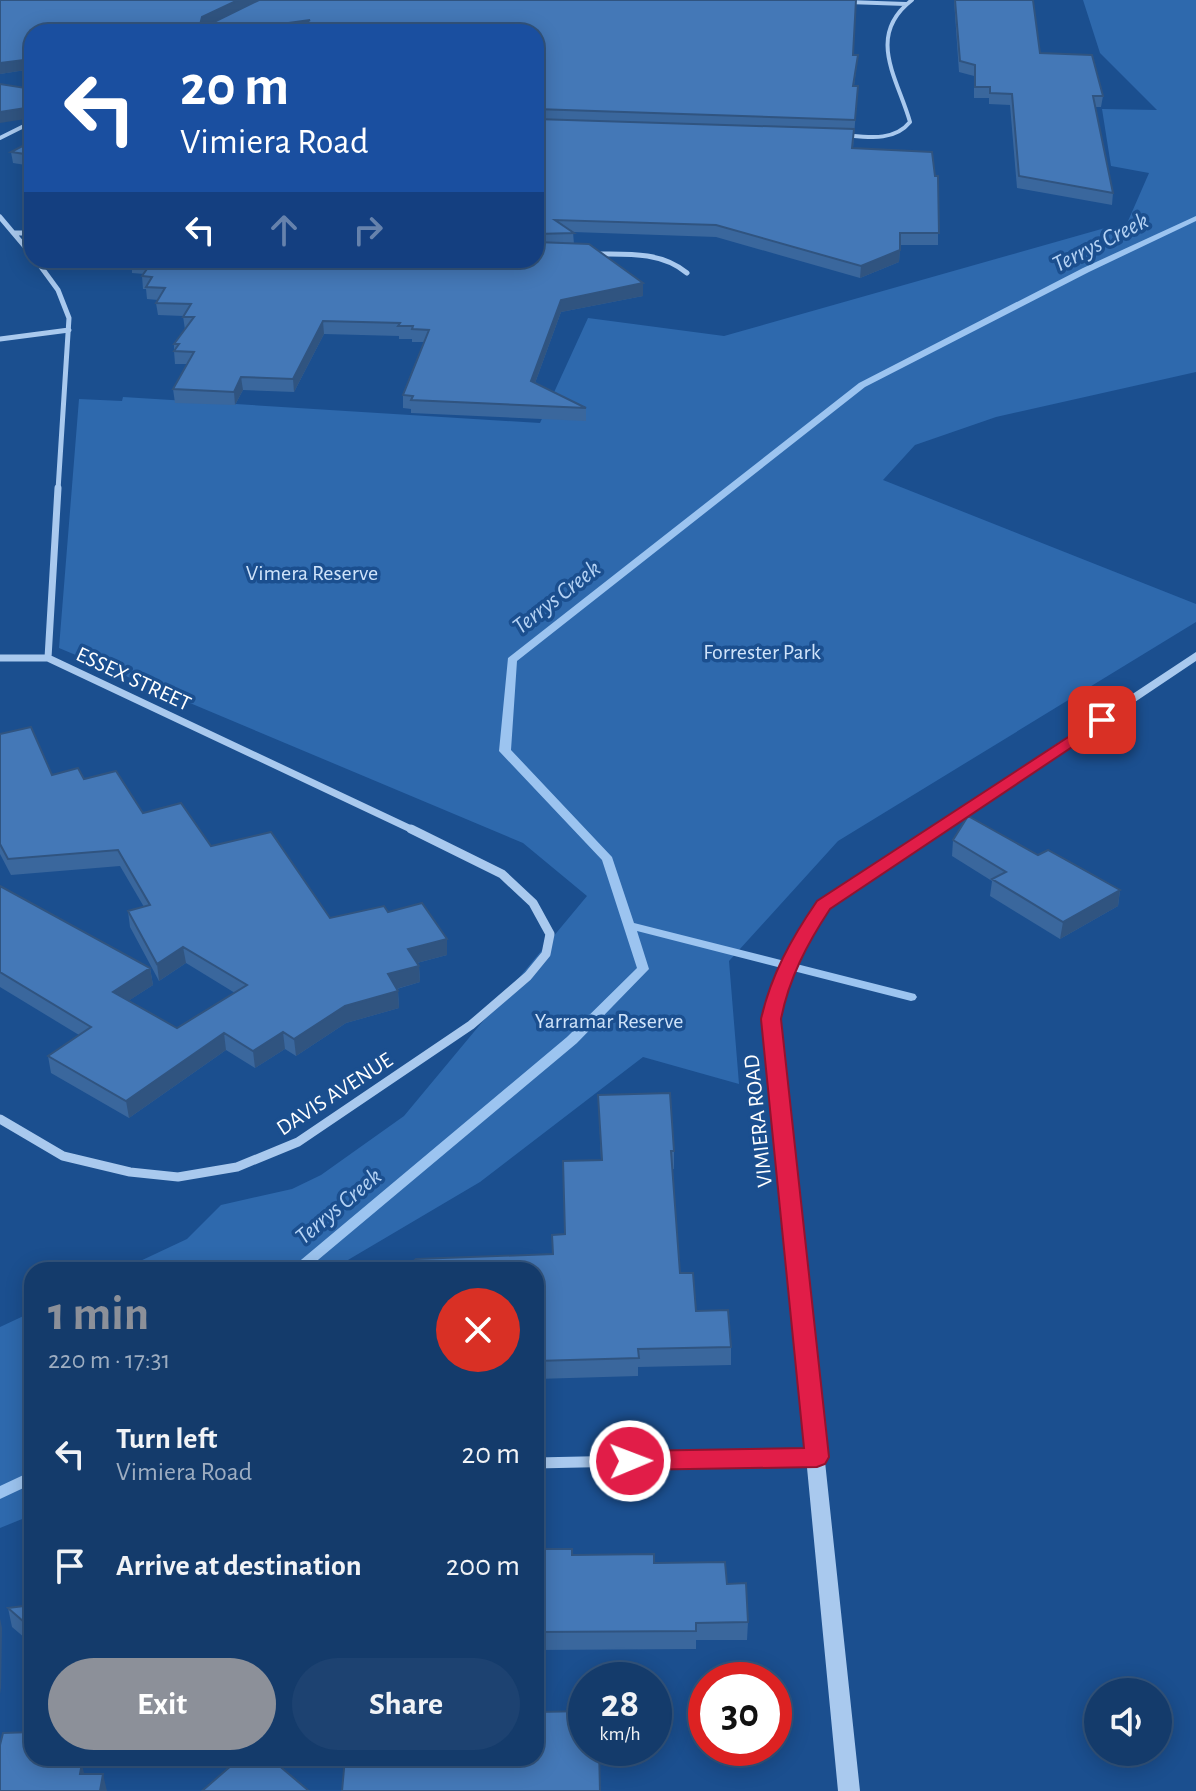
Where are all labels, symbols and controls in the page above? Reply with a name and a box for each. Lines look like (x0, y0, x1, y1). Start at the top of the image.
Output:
icon: left (48, 56, 152, 160)
text: 20 m (180, 59, 289, 115)
text: Vimiera Road (180, 124, 369, 160)
icon: left (178, 208, 222, 252)
icon: ahead (262, 208, 306, 252)
icon: right (346, 208, 390, 252)
water label: Terrys Creek (1049, 209, 1152, 277)
water label: Terrys Creek (508, 556, 605, 639)
park label: Vimera Reserve (246, 562, 378, 584)
park label: Forrester Park (703, 641, 821, 663)
street label: ESSEX STREET (73, 643, 194, 715)
pin (1068, 686, 1136, 754)
icon: arrive (1080, 698, 1124, 742)
park label: Yarramar Reserve (535, 1010, 683, 1032)
street label: DAVIS AVENUE (273, 1048, 397, 1139)
street label: VIMIERA ROAD (740, 1053, 776, 1188)
water label: Terrys Creek (291, 1164, 386, 1249)
button: close (436, 1288, 520, 1372)
text: 1 min (48, 1291, 149, 1339)
text: 220 m · 17:31 (48, 1347, 170, 1373)
position arrow (588, 1419, 672, 1503)
text: Turn left (116, 1424, 217, 1454)
icon: left (48, 1432, 92, 1476)
text: 20 m (462, 1439, 520, 1469)
text: Vimiera Road (116, 1459, 252, 1485)
icon: arrive (48, 1544, 92, 1588)
text: Arrive at destination (116, 1551, 362, 1581)
text: 200 m (446, 1551, 520, 1581)
button: Exit (48, 1658, 276, 1750)
button: Share (292, 1658, 520, 1750)
speed limit sign: 30 (688, 1662, 792, 1766)
map controls (1084, 1678, 1172, 1766)
button: sound (1084, 1678, 1172, 1766)
text: 28 (601, 1684, 639, 1724)
text: km/h (599, 1724, 641, 1744)

